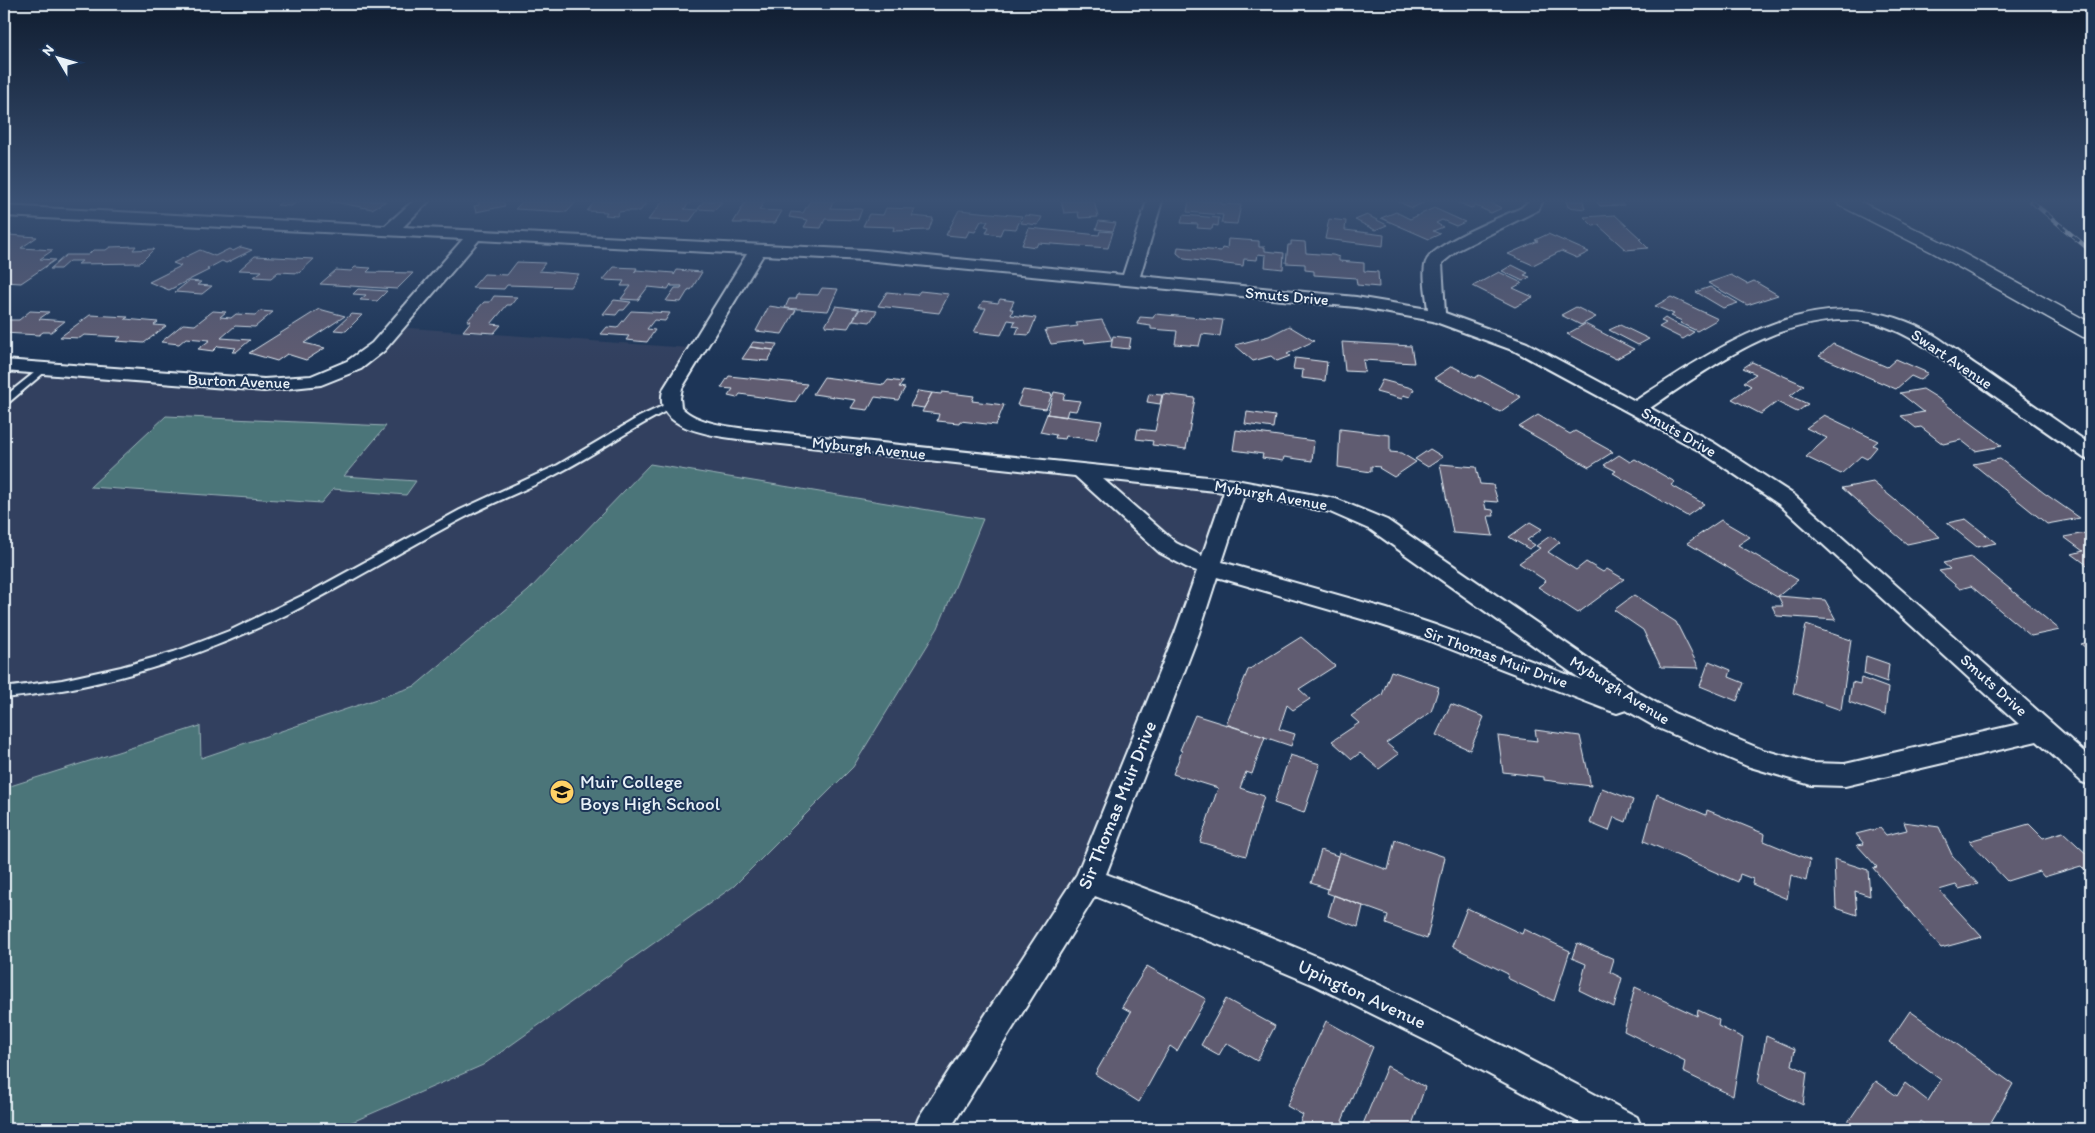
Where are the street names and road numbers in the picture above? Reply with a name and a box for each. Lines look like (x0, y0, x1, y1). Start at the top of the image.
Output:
street label: Smuts Drive (1244, 283, 1330, 309)
street label: Swart Avenue (1908, 325, 1996, 393)
street label: Burton Avenue (187, 370, 291, 392)
street label: Smuts Drive (1638, 403, 1720, 461)
street label: Myburgh Avenue (811, 433, 927, 463)
street label: Myburgh Avenue (1213, 476, 1329, 514)
street label: Sir Thomas Muir Drive (1422, 622, 1570, 692)
street label: Smuts Drive (1957, 650, 2032, 720)
street label: Myburgh Avenue (1566, 652, 1674, 729)
street label: Sir Thomas Muir Drive (1073, 717, 1161, 893)
street label: Upington Avenue (1294, 954, 1430, 1034)

